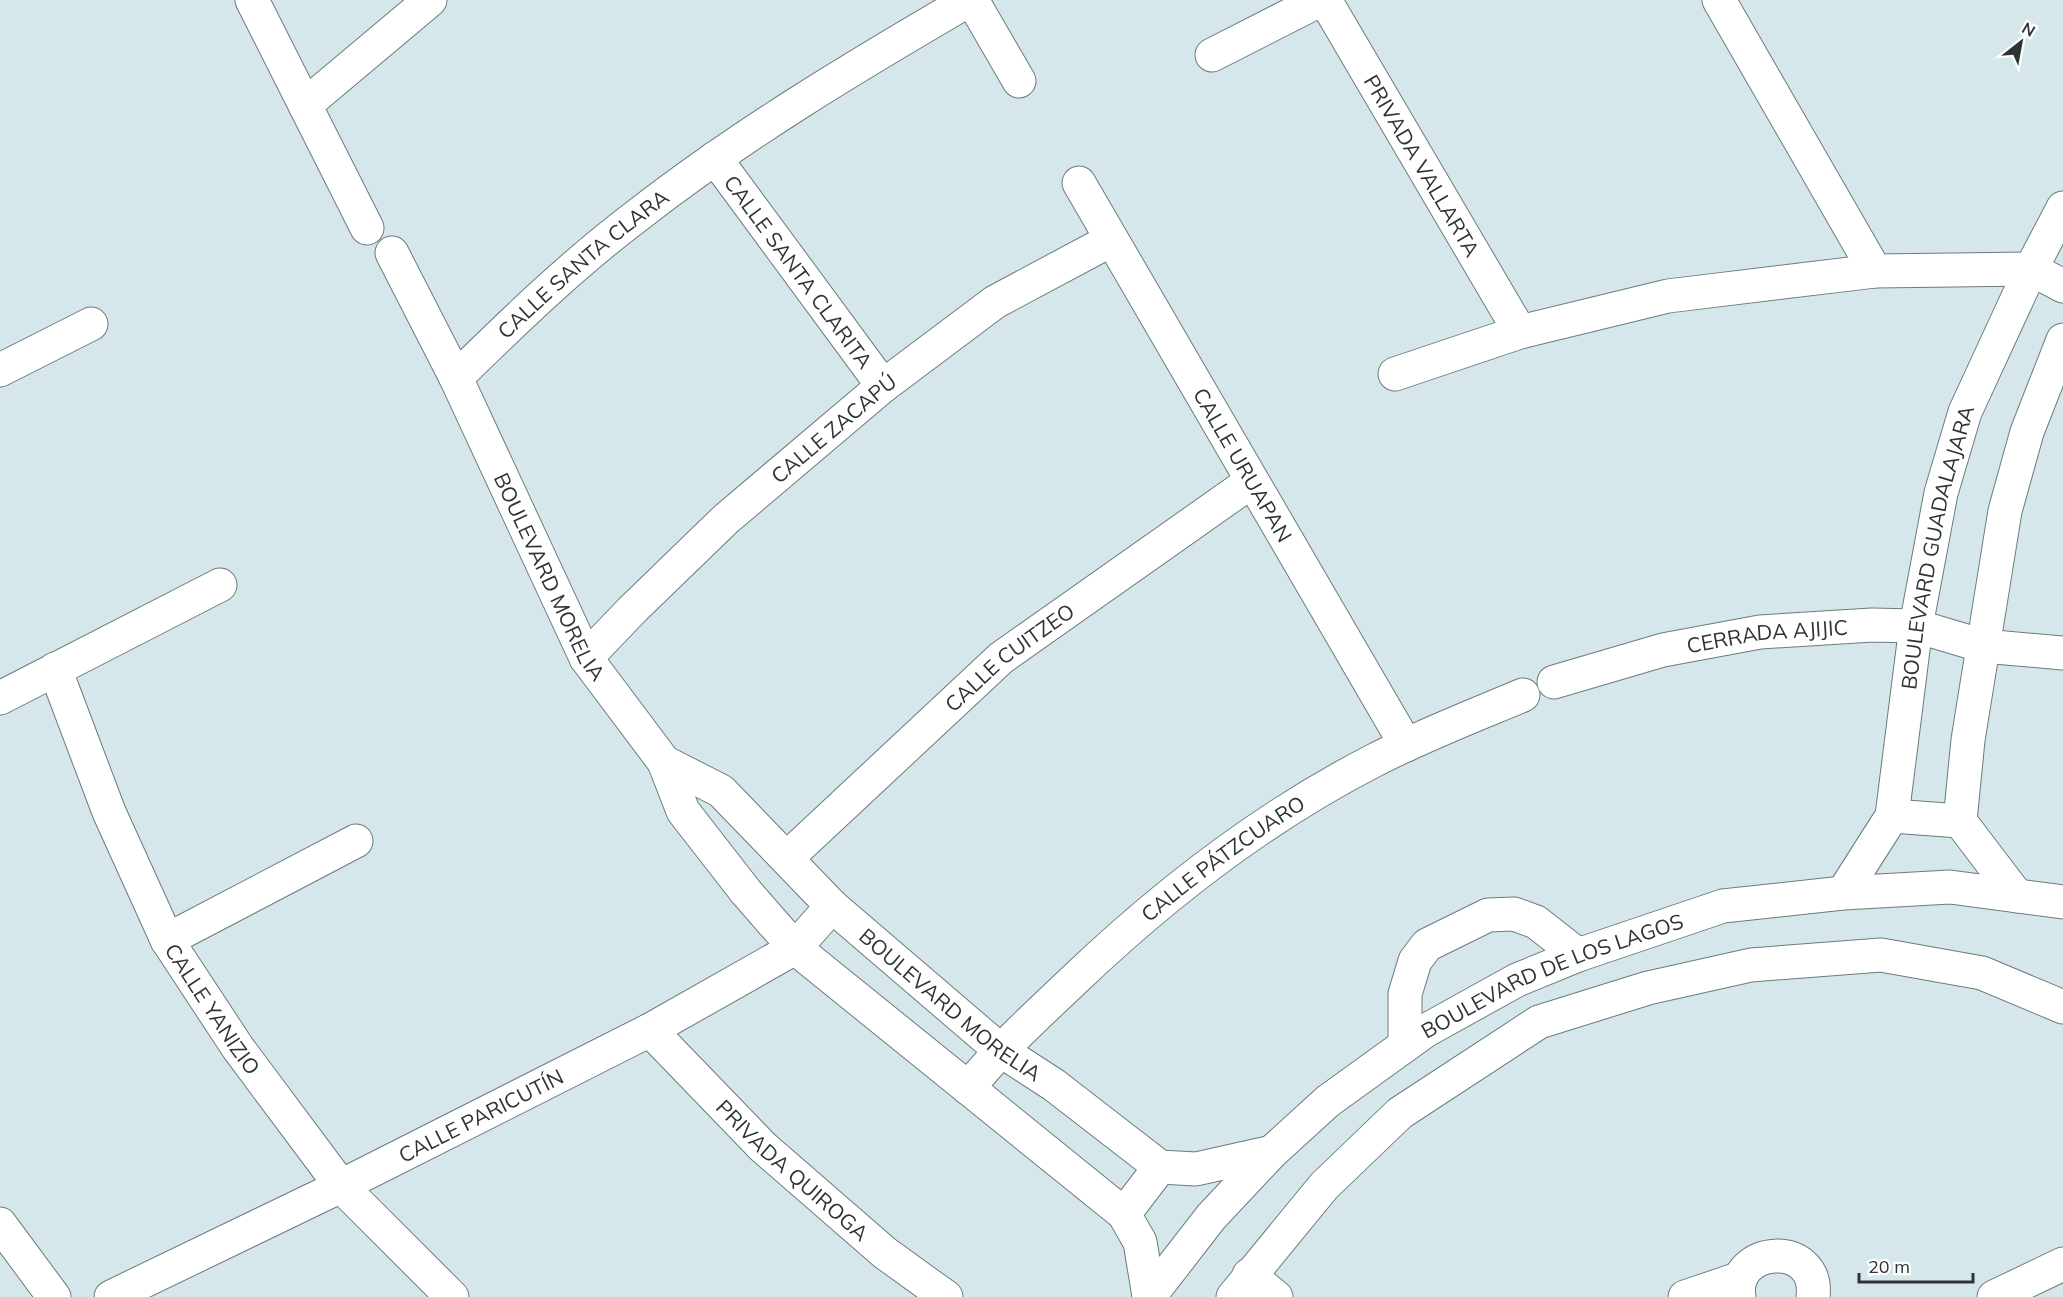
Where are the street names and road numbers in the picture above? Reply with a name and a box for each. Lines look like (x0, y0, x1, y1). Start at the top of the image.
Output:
street label: PRIVADA VALLARTA (1359, 70, 1486, 262)
street label: CALLE SANTA CLARITA (719, 170, 879, 374)
street label: CALLE SANTA CLARA (492, 183, 674, 344)
street label: CALLE ZACAPÚ (765, 368, 901, 488)
street label: CALLE URUAPAN (1188, 383, 1298, 547)
street label: BOULEVARD GUADALAJARA (1895, 402, 1979, 691)
street label: BOULEVARD MORELIA (489, 468, 612, 686)
street label: CALLE CUITZEO (939, 597, 1079, 717)
street label: CERRADA AJIJIC (1684, 614, 1849, 658)
street label: CALLE PÁTZCUARO (1136, 790, 1309, 927)
street label: BOULEVARD DE LOS LAGOS (1416, 907, 1687, 1044)
street label: BOULEVARD MORELIA (854, 922, 1047, 1087)
street label: CALLE YANIZIO (160, 938, 266, 1079)
street label: CALLE PARICUTÍN (394, 1063, 568, 1168)
street label: PRIVADA QUIROGA (711, 1094, 875, 1246)

